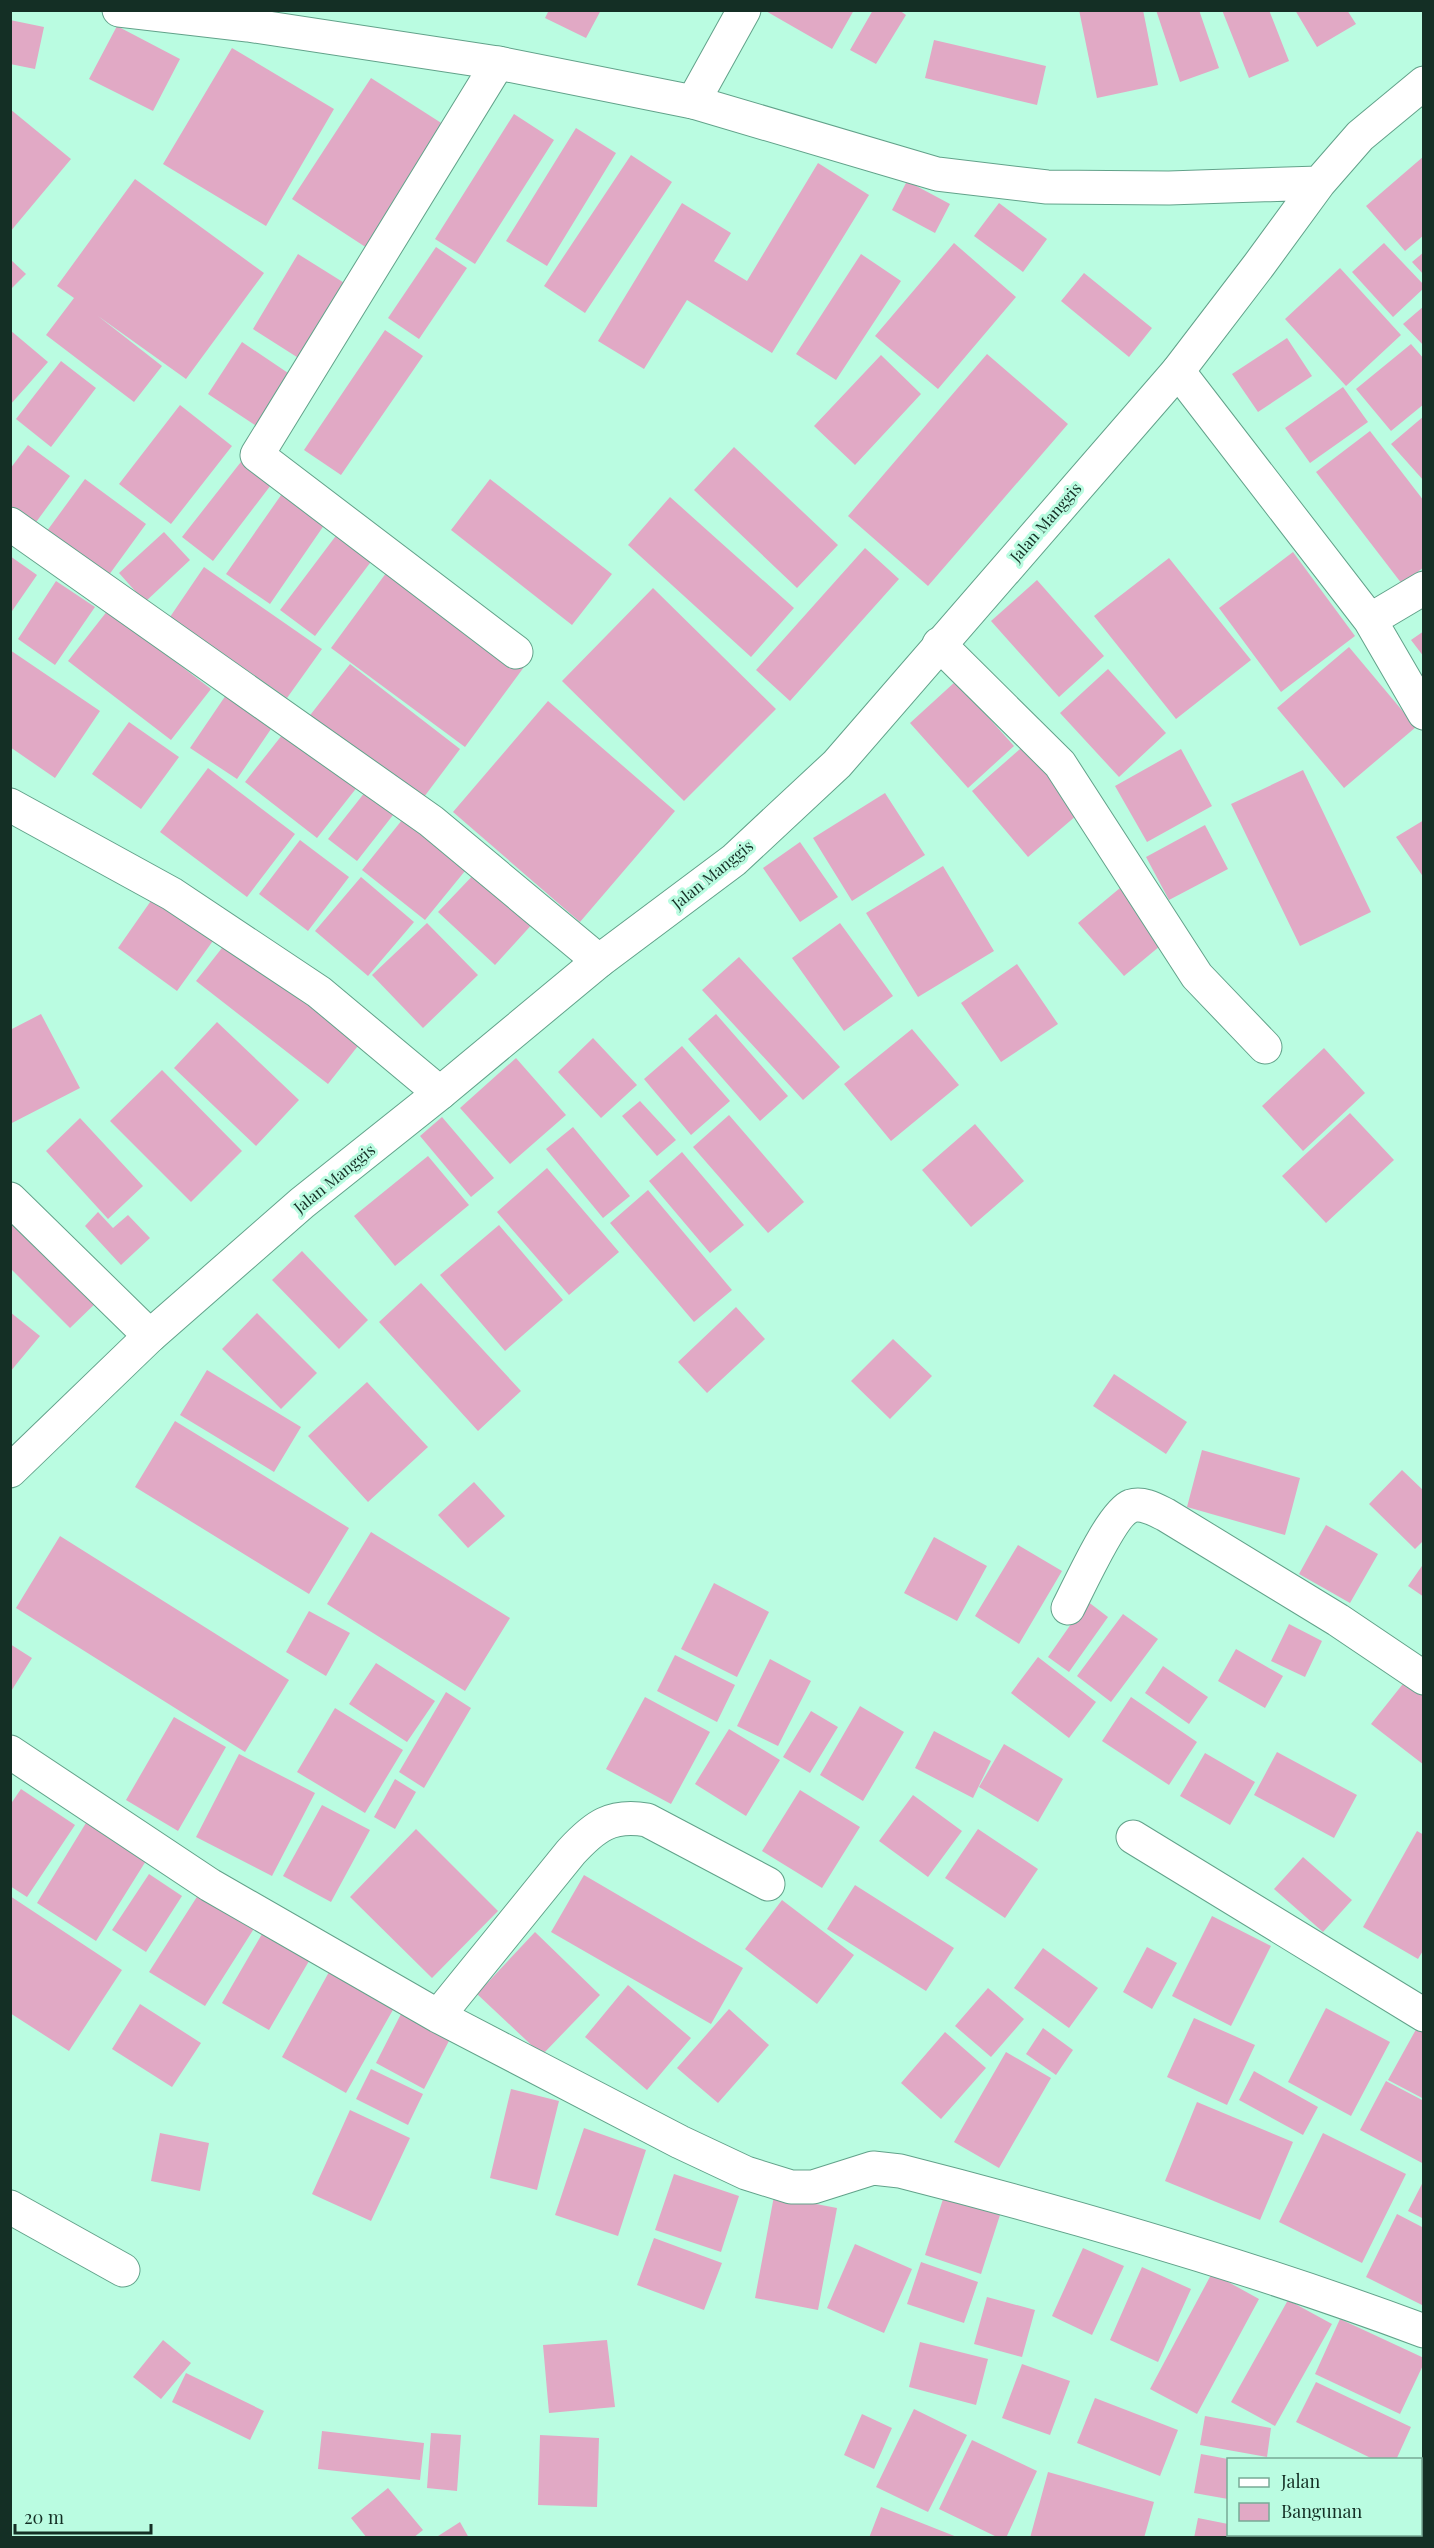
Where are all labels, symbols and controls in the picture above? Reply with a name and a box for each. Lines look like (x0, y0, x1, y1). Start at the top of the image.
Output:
street label: Jalan Manggis (1004, 478, 1085, 567)
street label: Jalan Manggis (666, 835, 757, 914)
street label: Jalan Manggis (288, 1139, 379, 1218)
legend (1227, 2458, 1422, 2536)
text: Jalan (1280, 2469, 1321, 2493)
scale bar (15, 2497, 152, 2535)
text: Bangunan (1281, 2499, 1362, 2523)
text: 20 m (24, 2505, 64, 2529)

